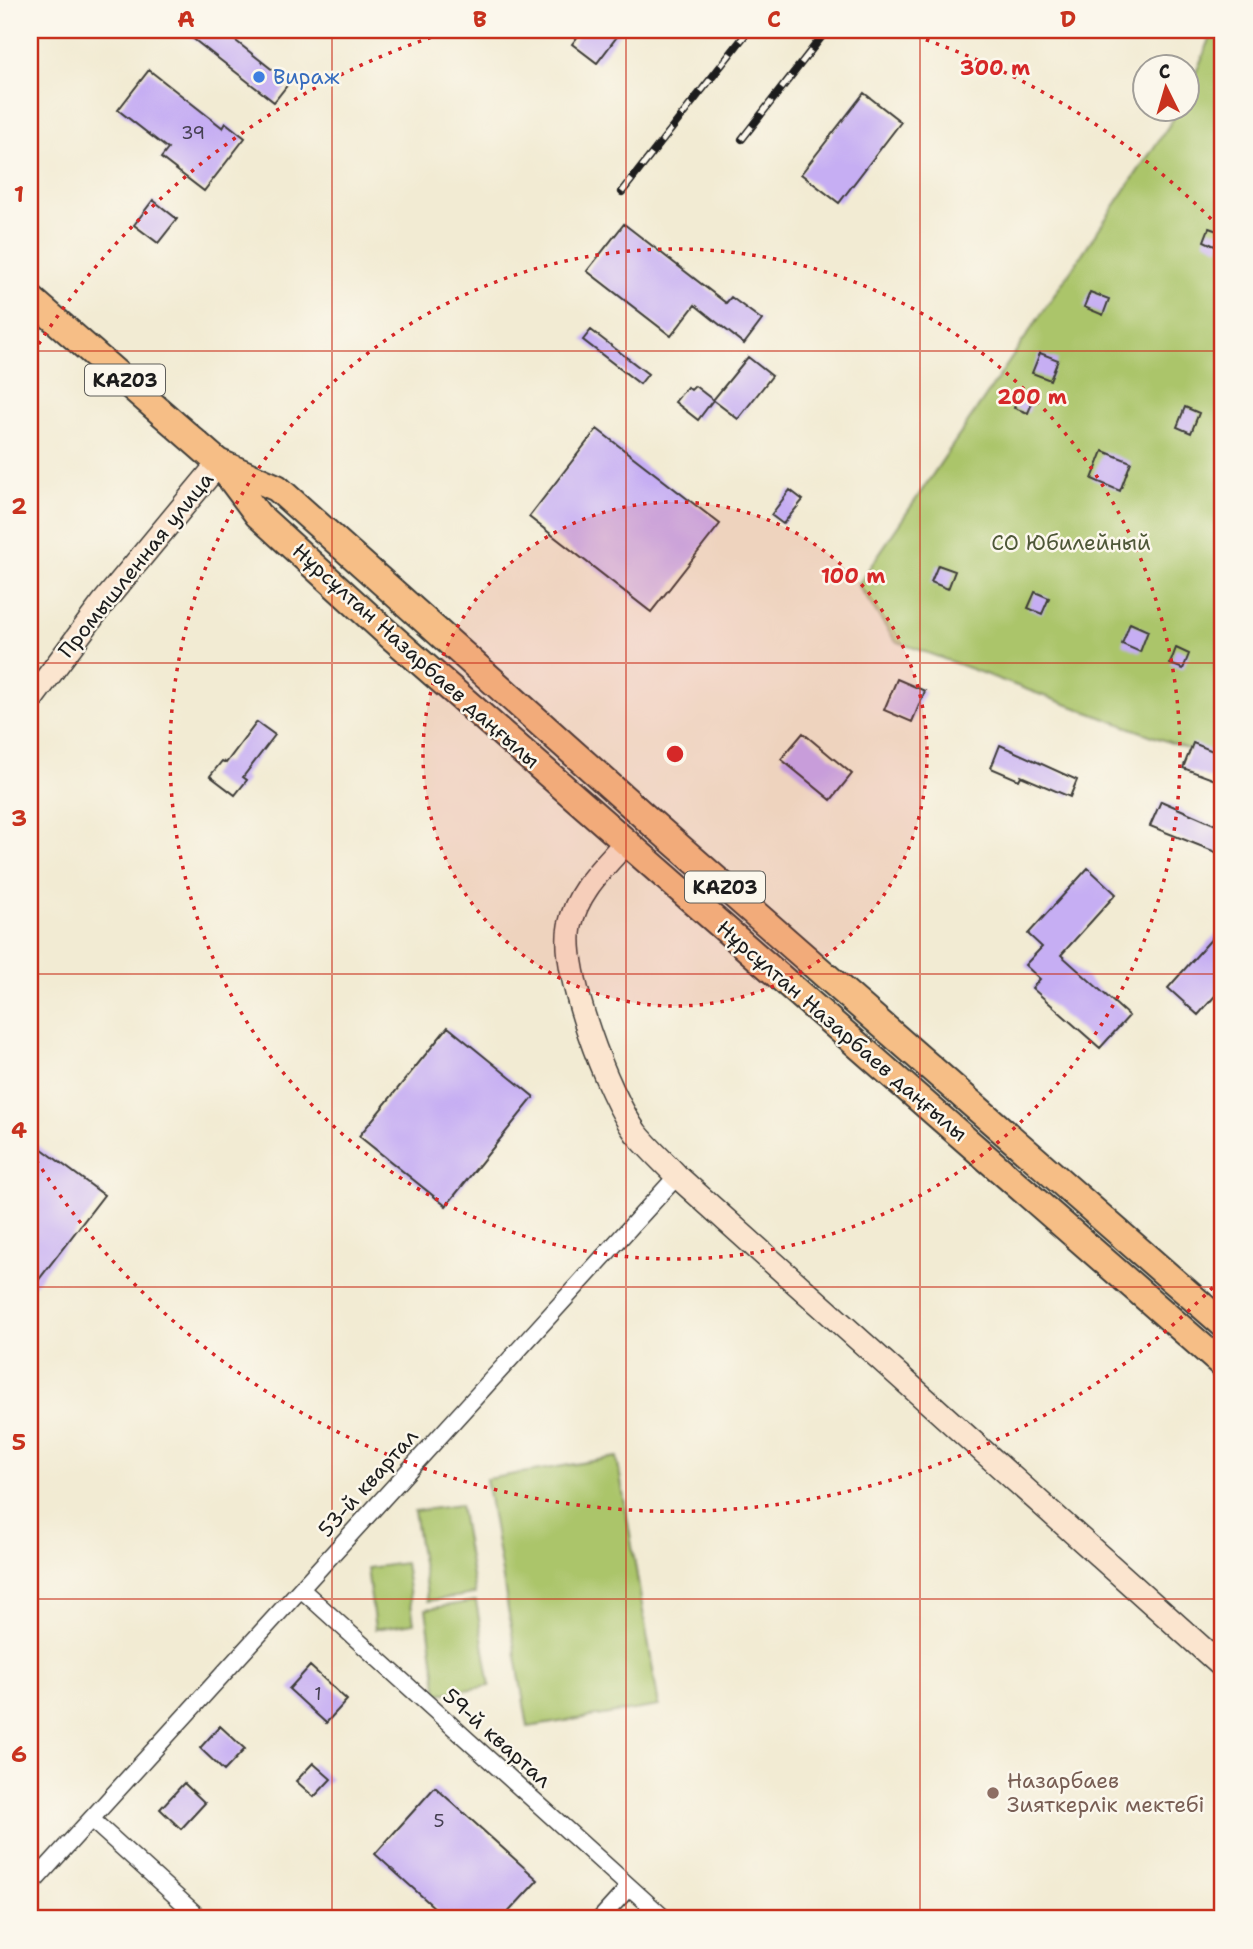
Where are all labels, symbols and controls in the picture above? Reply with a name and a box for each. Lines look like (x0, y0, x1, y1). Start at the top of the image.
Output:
text: A (177, 4, 195, 34)
text: B (473, 4, 487, 34)
text: C (767, 4, 781, 34)
text: D (1060, 4, 1076, 34)
north arrow (1130, 52, 1200, 122)
text: 300 m (960, 54, 1030, 82)
text: С (1158, 59, 1171, 85)
place label: Вираж (273, 63, 340, 91)
marker: Вираж (251, 69, 267, 85)
house number: 39 (181, 121, 205, 145)
text: 1 (14, 179, 24, 209)
road number: KАZ03 (85, 364, 165, 396)
text: 200 m (997, 383, 1067, 411)
street label: Промышленная улица (52, 466, 220, 664)
text: 2 (11, 491, 27, 521)
park label: СО Юбилейный (991, 529, 1151, 557)
street label: Нұрсұлтан Назарбаев даңғылы (286, 537, 546, 775)
text: 100 m (821, 562, 885, 590)
centre of rings (663, 742, 687, 766)
text: 3 (11, 803, 27, 833)
road number: KАZ03 (685, 872, 765, 902)
street label: Нұрсұлтан Назарбаев даңғылы (711, 914, 973, 1148)
text: 4 (11, 1115, 27, 1145)
street label: 53-й квартал (312, 1423, 424, 1543)
text: 5 (12, 1427, 26, 1457)
house number: 1 (314, 1682, 322, 1706)
street label: 59-й квартал (437, 1682, 557, 1794)
text: 6 (11, 1739, 27, 1769)
place label: Назарбаев Зияткерлік мектебі (1007, 1767, 1205, 1819)
marker: Назарбаев Зияткерлік мектебі (985, 1785, 1001, 1801)
house number: 5 (433, 1809, 445, 1833)

